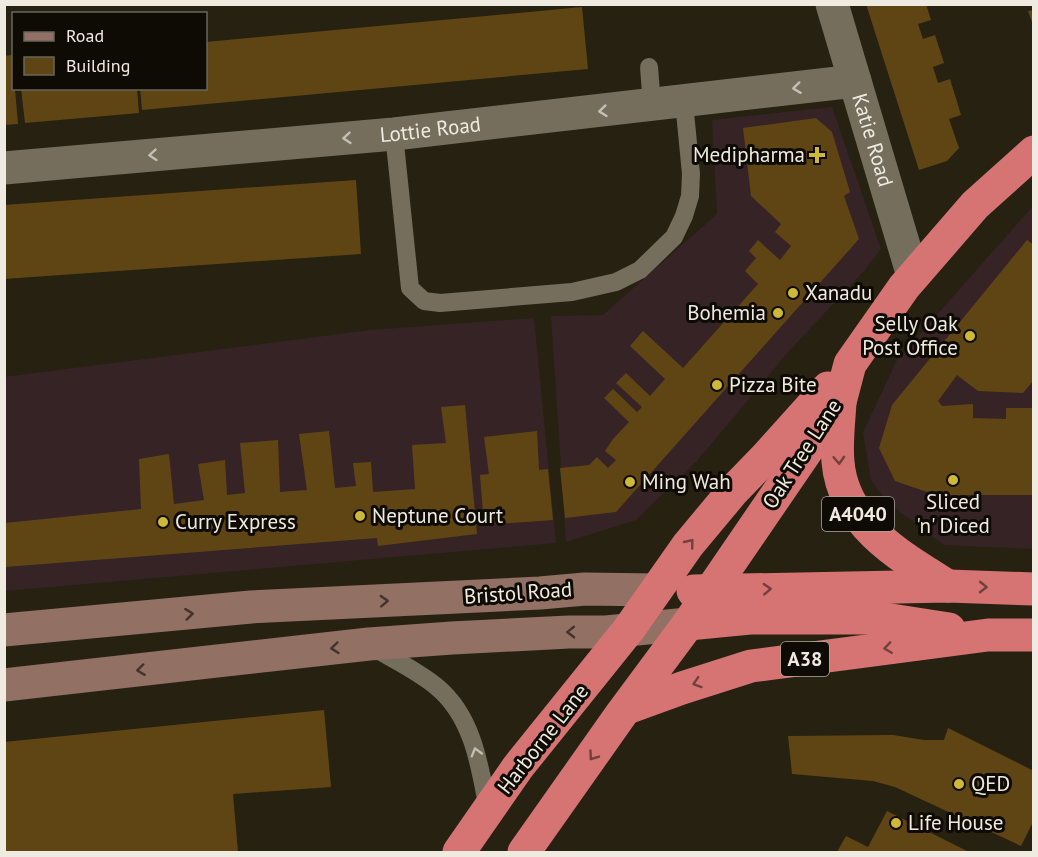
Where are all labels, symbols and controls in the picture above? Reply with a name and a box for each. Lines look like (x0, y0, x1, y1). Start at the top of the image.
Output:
legend (12, 12, 207, 90)
text: Road (66, 24, 104, 47)
text: Building (66, 54, 130, 77)
one-way arrow (792, 81, 802, 94)
street label: Katie Road (846, 90, 900, 190)
one-way arrow (599, 104, 608, 117)
street label: Lottie Road (379, 110, 482, 148)
one-way arrow (342, 132, 351, 145)
place label: Medipharma (693, 141, 805, 168)
one-way arrow (148, 148, 157, 161)
marker: Medipharma (810, 148, 824, 162)
place label: Xanadu (805, 279, 872, 306)
marker: Xanadu (786, 286, 800, 300)
place label: Bohemia (687, 299, 766, 326)
marker: Bohemia (771, 306, 785, 320)
place label: Selly Oak Post Office (862, 310, 958, 361)
marker: Selly Oak Post Office (963, 329, 977, 343)
place label: Pizza Bite (729, 371, 817, 398)
marker: Pizza Bite (710, 378, 724, 392)
street label: Oak Tree Lane (756, 394, 847, 514)
one-way arrow (832, 456, 845, 465)
place label: Ming Wah (642, 468, 731, 495)
marker: Sliced 'n' Diced (946, 473, 960, 487)
marker: Ming Wah (623, 475, 637, 489)
place label: Sliced 'n' Diced (916, 488, 990, 539)
road number: A4040 (822, 497, 894, 531)
place label: Neptune Court (372, 502, 503, 529)
place label: Curry Express (175, 508, 296, 535)
marker: Neptune Court (353, 509, 367, 523)
marker: Curry Express (156, 515, 170, 529)
one-way arrow (683, 539, 694, 550)
street label: Bristol Road (463, 575, 573, 610)
one-way arrow (979, 581, 988, 594)
one-way arrow (763, 583, 772, 596)
one-way arrow (379, 594, 388, 607)
one-way arrow (185, 608, 194, 621)
one-way arrow (567, 626, 576, 639)
one-way arrow (330, 641, 339, 653)
one-way arrow (884, 641, 893, 654)
road number: A38 (781, 642, 829, 676)
one-way arrow (137, 664, 146, 676)
one-way arrow (692, 675, 703, 688)
street label: Harborne Lane (491, 678, 594, 799)
one-way arrow (471, 748, 483, 758)
one-way arrow (589, 749, 600, 760)
place label: QED (971, 770, 1010, 797)
marker: QED (952, 777, 966, 791)
place label: Life House (908, 809, 1003, 836)
marker: Life House (889, 816, 903, 830)

